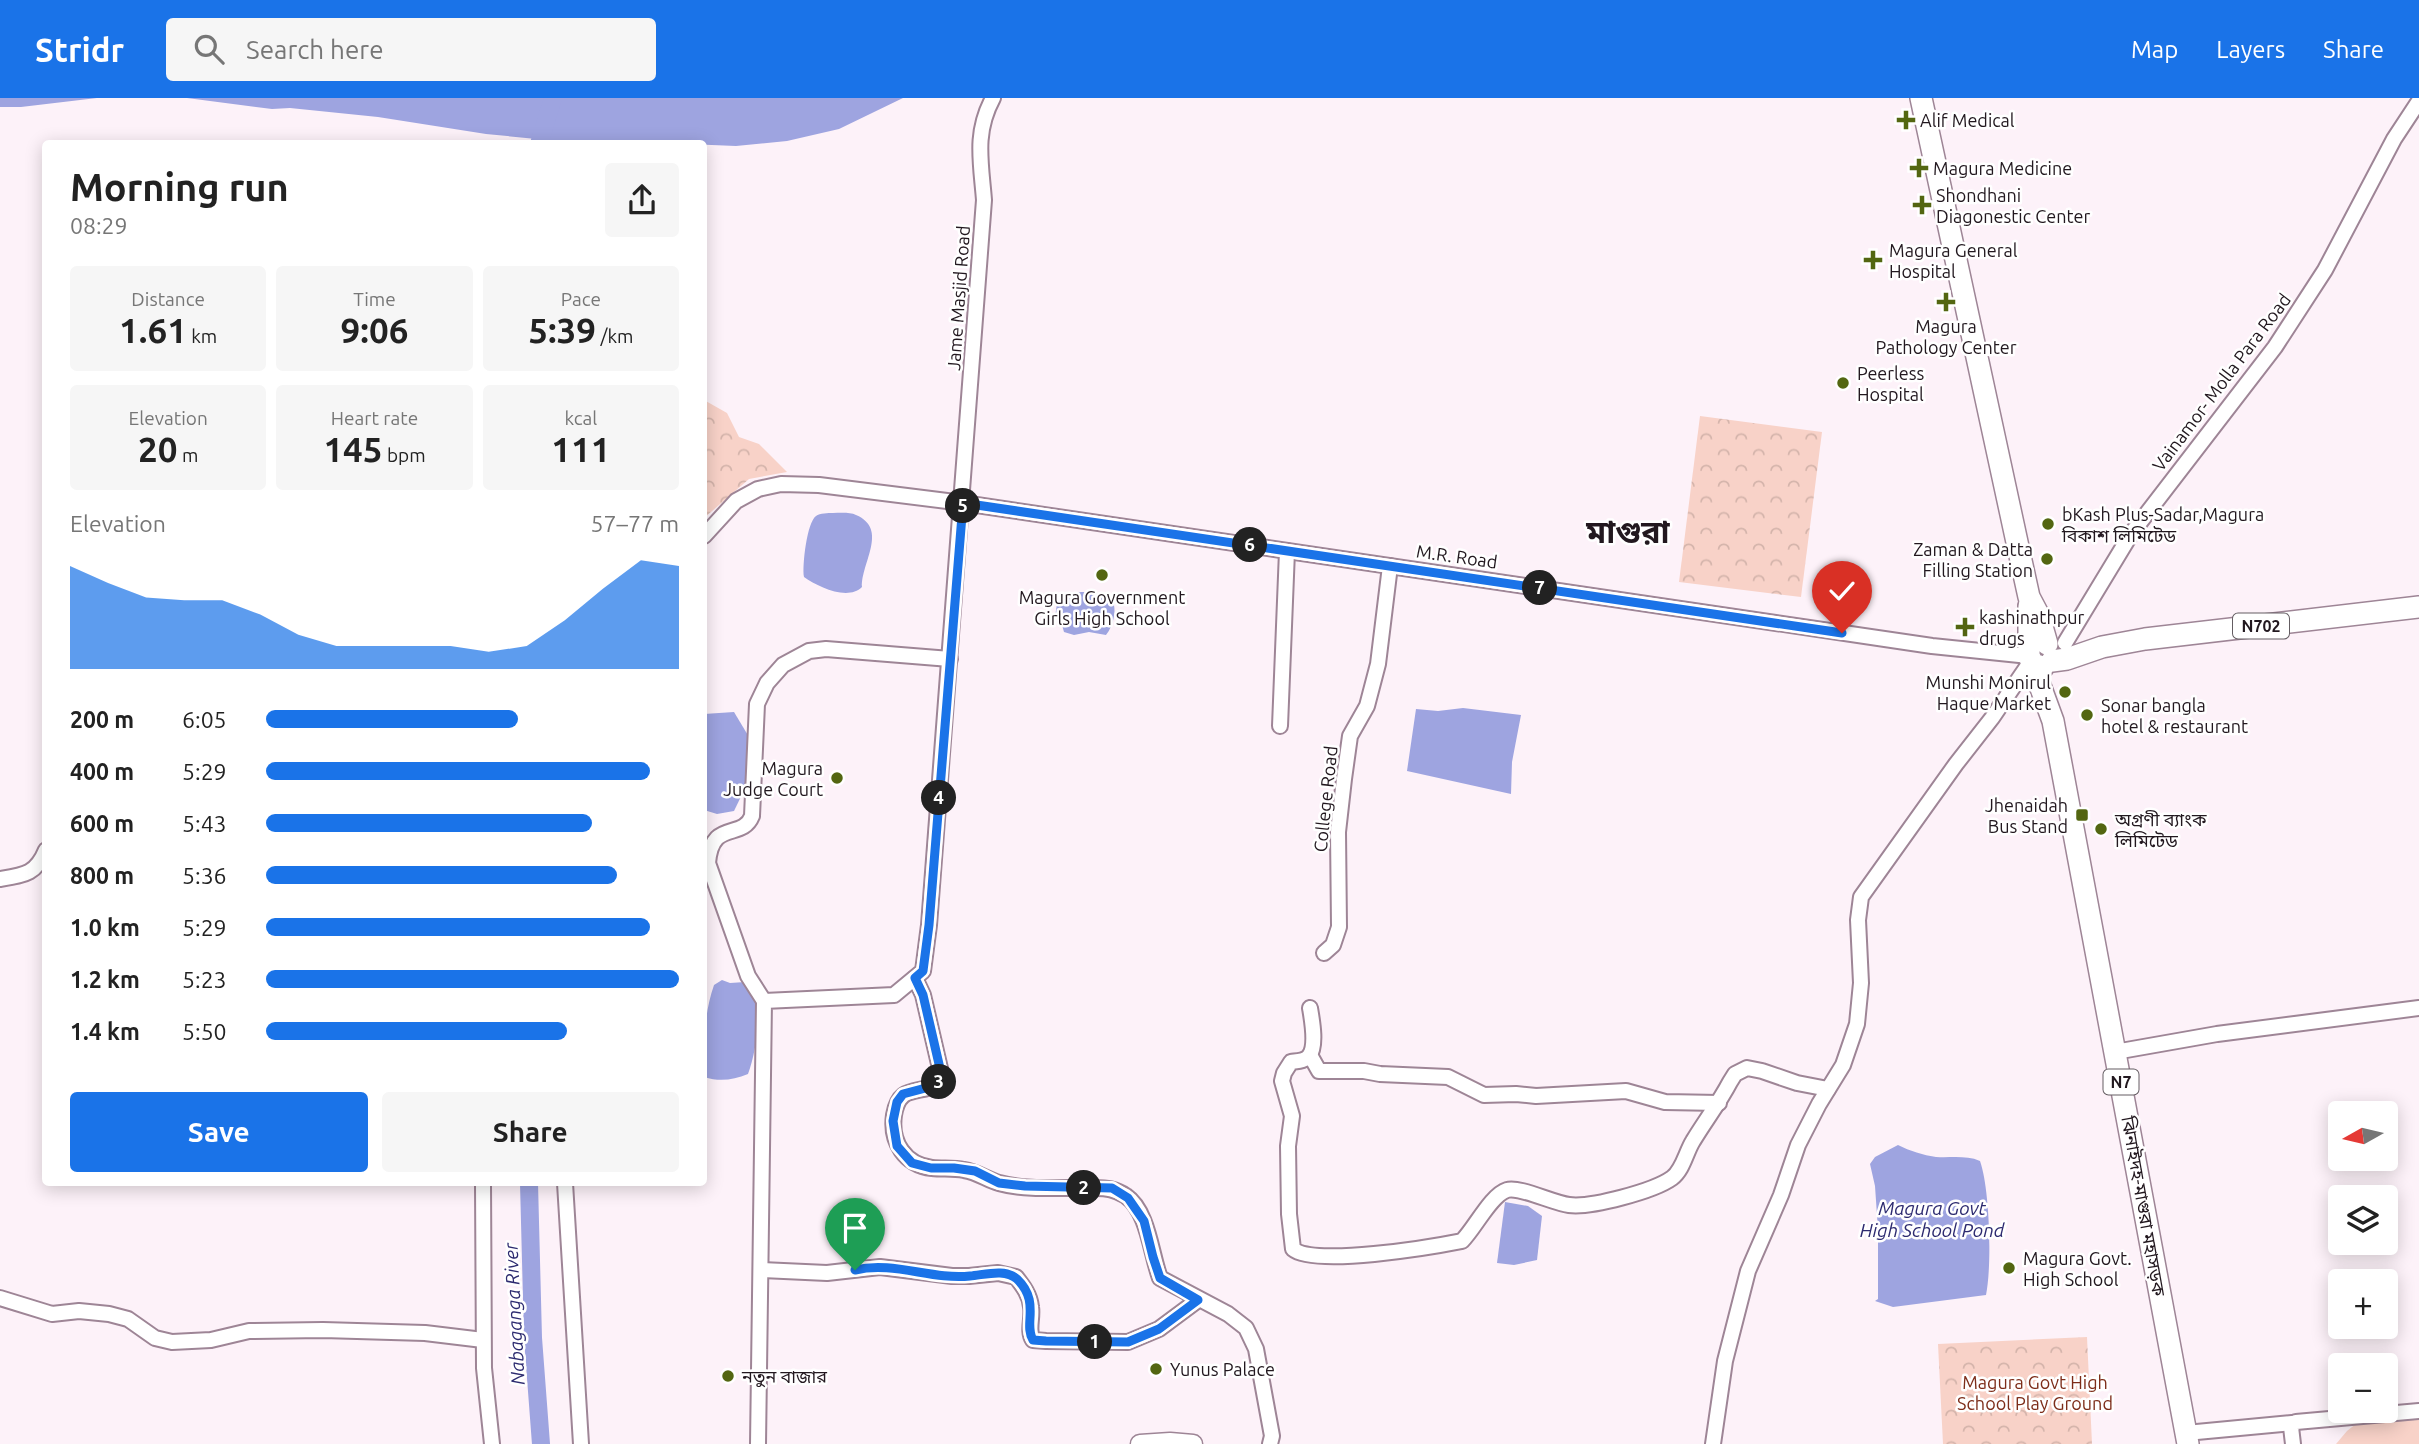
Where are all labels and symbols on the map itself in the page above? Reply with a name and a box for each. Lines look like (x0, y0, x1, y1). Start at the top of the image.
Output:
place label: Alif Medical (1920, 110, 2015, 130)
marker: Alif Medical (1898, 112, 1914, 128)
place label: Magura Medicine (1933, 158, 2072, 178)
marker: Magura Medicine (1911, 160, 1927, 176)
place label: Shondhani Diagonestic Center (1936, 185, 2090, 226)
marker: Shondhani Diagonestic Center (1914, 197, 1930, 213)
street label: Jame Masjid Road (943, 225, 973, 371)
place label: Magura General Hospital (1889, 240, 2018, 281)
marker: Magura General Hospital (1863, 250, 1883, 270)
street label: Vainamor- Molla Para Road (2148, 289, 2294, 475)
marker: Magura Pathology Center (1936, 292, 1956, 312)
place label: Magura Pathology Center (1875, 316, 2017, 357)
place label: Peerless Hospital (1857, 363, 1925, 404)
marker: Peerless Hospital (1835, 375, 1851, 391)
pin: 5 (946, 488, 981, 524)
place label: bKash Plus-Sadar,Magura বিকাশ লিমিটেড (2061, 504, 2264, 545)
district label: মাগুরা (1585, 513, 1671, 549)
marker: bKash Plus-Sadar,Magura বিকাশ লিমিটেড (2040, 516, 2056, 532)
pin: 6 (1232, 528, 1268, 562)
place label: Zaman & Datta Filling Station (1913, 539, 2033, 580)
street label: M.R. Road (1415, 540, 1499, 572)
marker: Zaman & Datta Filling Station (2039, 551, 2055, 567)
pin (1812, 561, 1872, 633)
marker: Magura Government Girls High School (1094, 567, 1110, 583)
pin: 7 (1522, 570, 1558, 606)
place label: Magura Government Girls High School (1019, 587, 1185, 628)
place label: kashinathpur drugs (1979, 607, 2084, 648)
road number: N702 (2233, 614, 2289, 638)
marker: kashinathpur drugs (1957, 619, 1973, 635)
place label: Munshi Monirul Haque Market (1926, 672, 2051, 713)
marker: Munshi Monirul Haque Market (2057, 684, 2073, 700)
place label: Sonar bangla hotel & restaurant (2101, 695, 2248, 736)
marker: Sonar bangla hotel & restaurant (2079, 707, 2095, 723)
street label: College Road (1309, 745, 1341, 853)
place label: Magura Judge Court (723, 758, 823, 799)
marker: Magura Judge Court (829, 770, 845, 786)
pin: 4 (922, 780, 956, 816)
place label: Jhenaidah Bus Stand (1985, 795, 2068, 836)
marker: Jhenaidah Bus Stand (2074, 807, 2090, 823)
place label: অগ্রণী ব্যাংক লিমিটেড (2114, 809, 2207, 850)
marker: অগ্রণী ব্যাংক লিমিটেড (2093, 821, 2109, 837)
pin: 3 (922, 1065, 956, 1100)
road number: N7 (2104, 1070, 2138, 1094)
north arrow (2328, 1101, 2398, 1171)
street label: ঝিনাইদহ-মাগুরা মহাসড়ক (2118, 1114, 2170, 1298)
pin: 2 (1066, 1170, 1102, 1206)
water label: Magura Govt High School Pond (1860, 1197, 2006, 1241)
pin (825, 1198, 885, 1270)
water label: Nabaganga River (499, 1242, 529, 1386)
place label: Magura Govt. High School (2023, 1248, 2132, 1289)
marker: Magura Govt. High School (2001, 1260, 2017, 1276)
pin: 1 (1078, 1324, 1112, 1360)
place label: Yunus Palace (1170, 1359, 1275, 1379)
marker: Yunus Palace (1148, 1361, 1164, 1377)
place label: নতুন বাজার (741, 1366, 827, 1388)
marker: নতুন বাজার (720, 1368, 736, 1384)
park label: Magura Govt High School Play Ground (1957, 1372, 2113, 1413)

